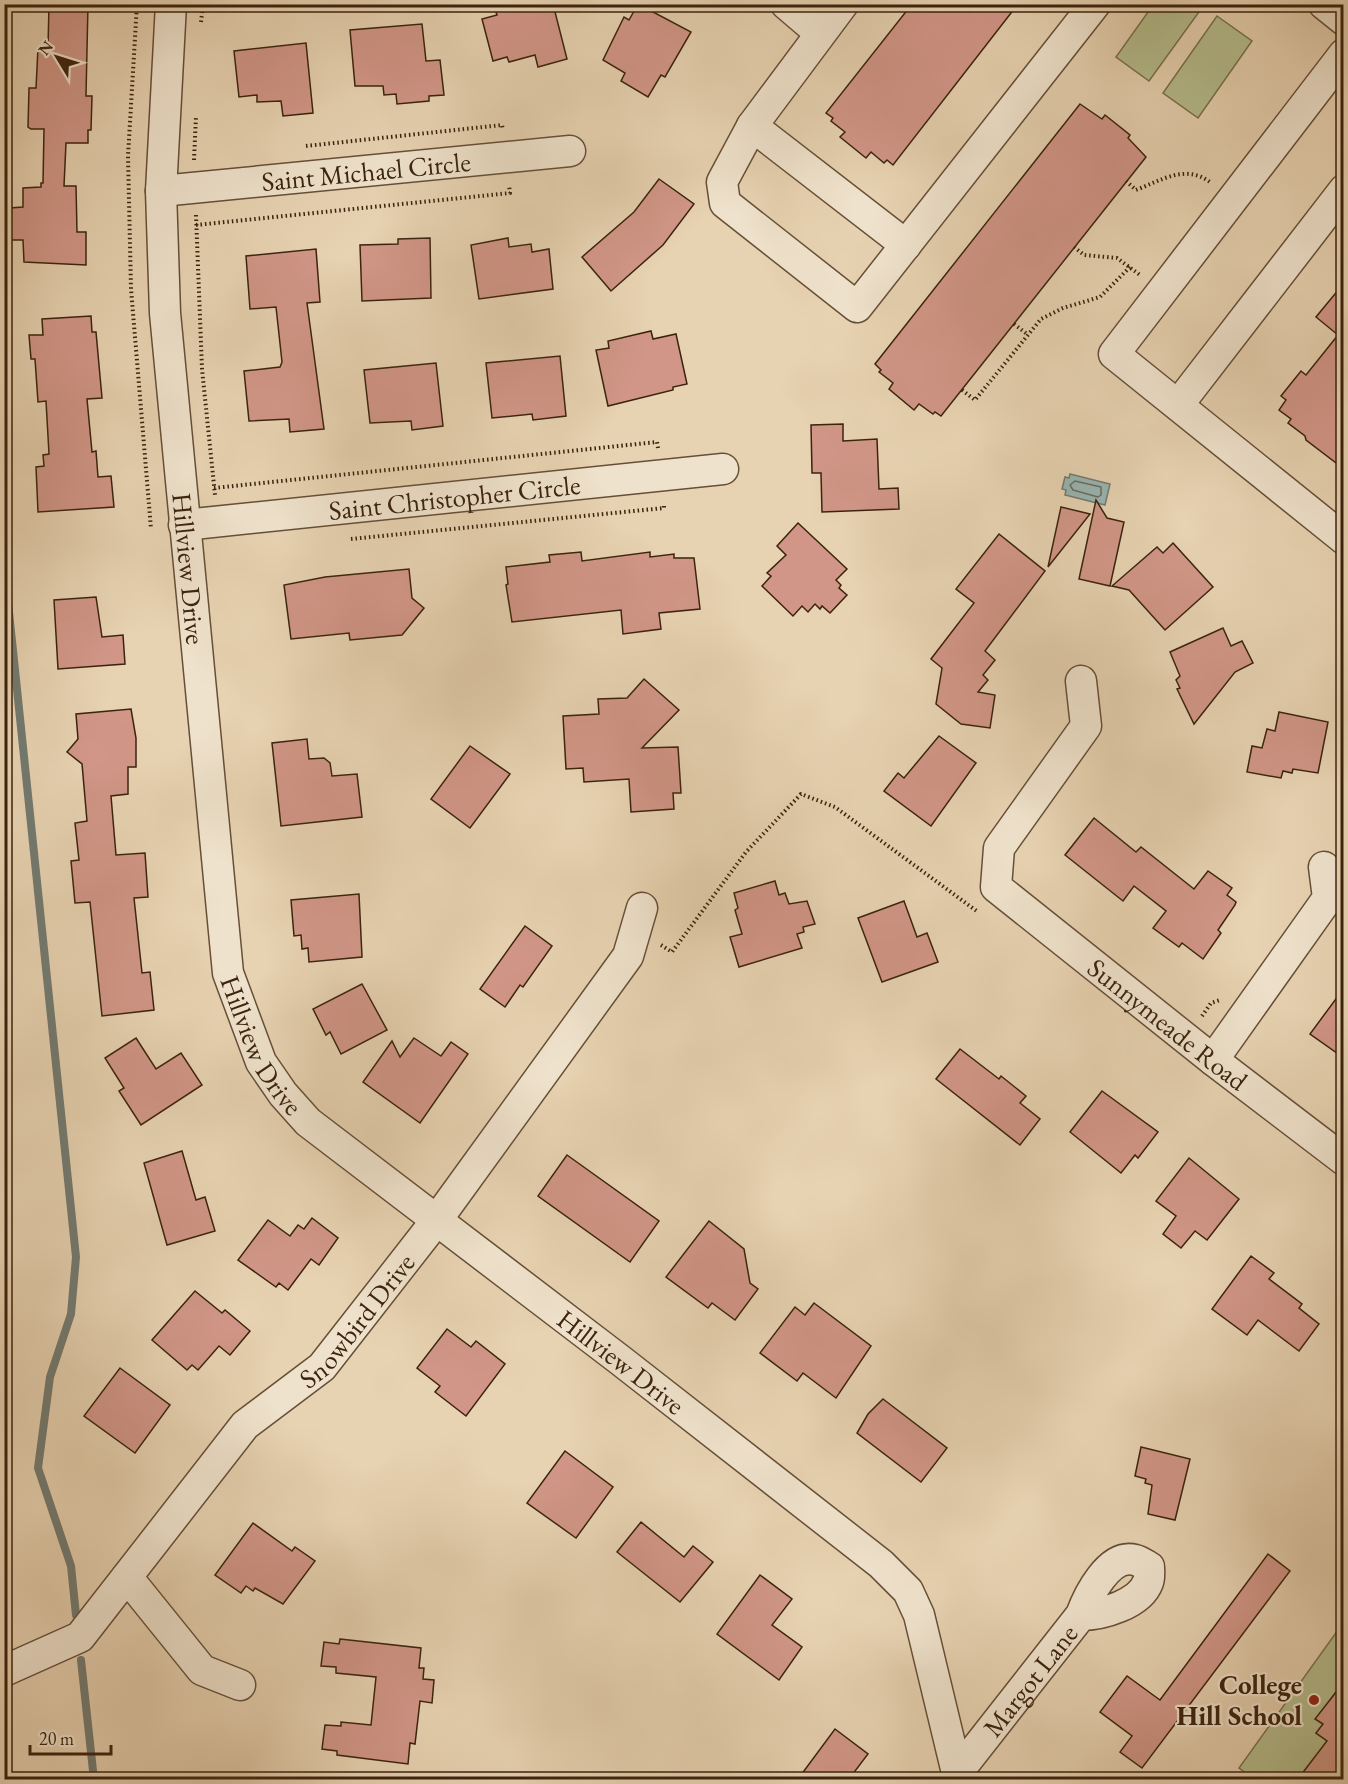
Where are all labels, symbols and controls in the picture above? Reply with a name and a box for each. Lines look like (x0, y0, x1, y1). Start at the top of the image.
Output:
north arrow (27, 27, 87, 87)
text: N (33, 36, 58, 60)
street label: Saint Michael Circle (260, 143, 472, 199)
street label: Saint Christopher Circle (327, 466, 582, 527)
street label: Hillview Drive (165, 491, 214, 646)
street label: Sunnymeade Road (1081, 950, 1255, 1098)
street label: Hillview Drive (213, 970, 311, 1122)
street label: Snowbird Drive (292, 1246, 422, 1396)
street label: Hillview Drive (550, 1301, 692, 1422)
street label: Margot Lane (975, 1617, 1085, 1744)
place label: College Hill School (1177, 1667, 1302, 1733)
marker: College Hill School (1307, 1693, 1321, 1707)
scale bar (30, 1718, 111, 1756)
text: 20 m (39, 1727, 74, 1750)

